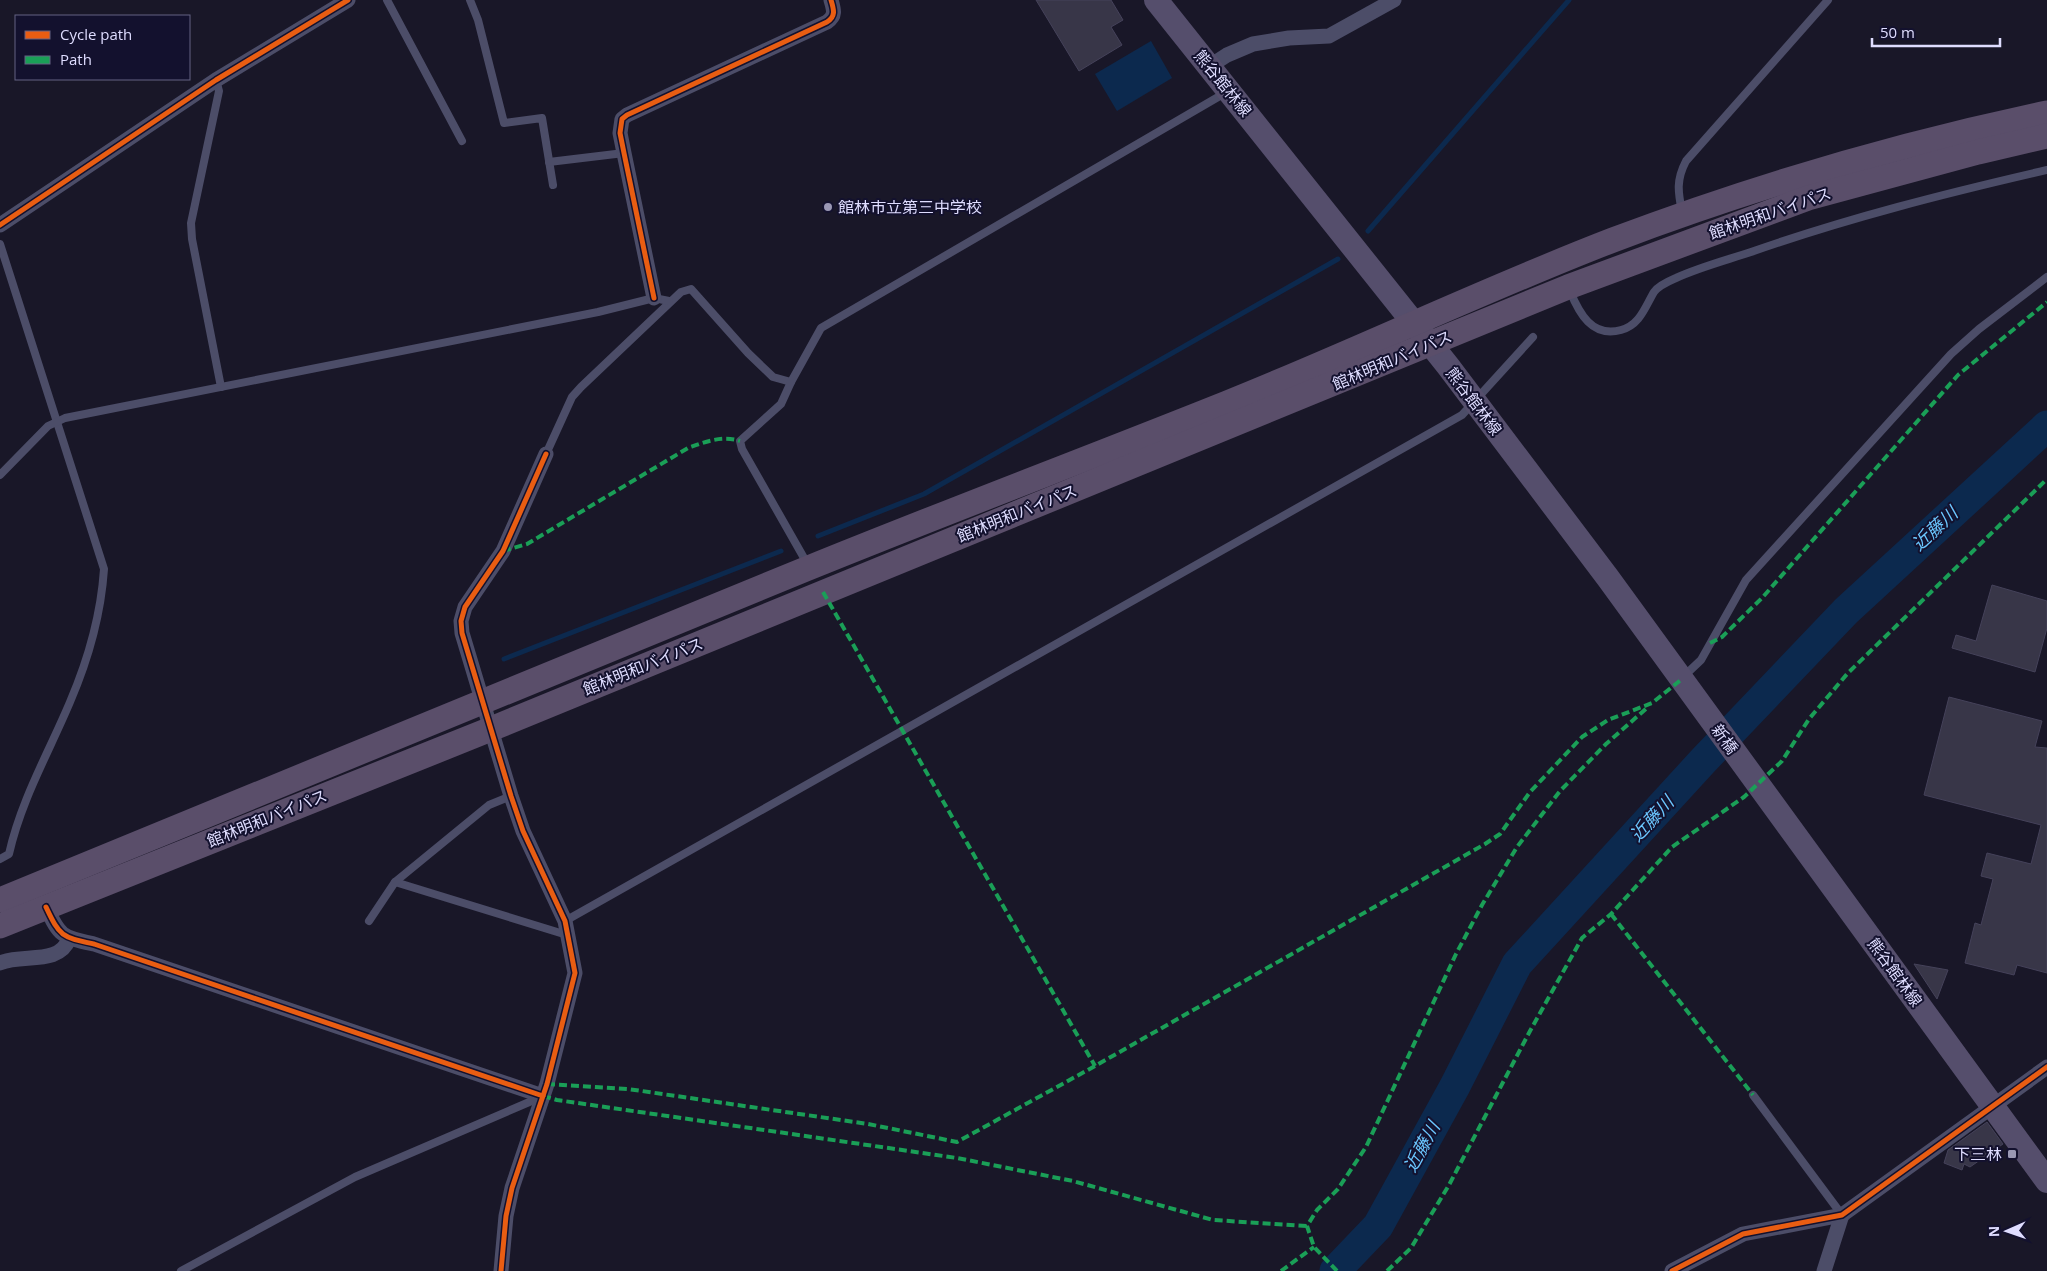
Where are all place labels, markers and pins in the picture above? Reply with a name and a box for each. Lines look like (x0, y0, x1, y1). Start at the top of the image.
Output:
place label: 館林市立第三中学校 (838, 196, 982, 218)
marker: 館林市立第三中学校 (822, 201, 834, 213)
place label: 下三林 (1954, 1143, 2002, 1165)
marker: 下三林 (2006, 1148, 2018, 1160)

